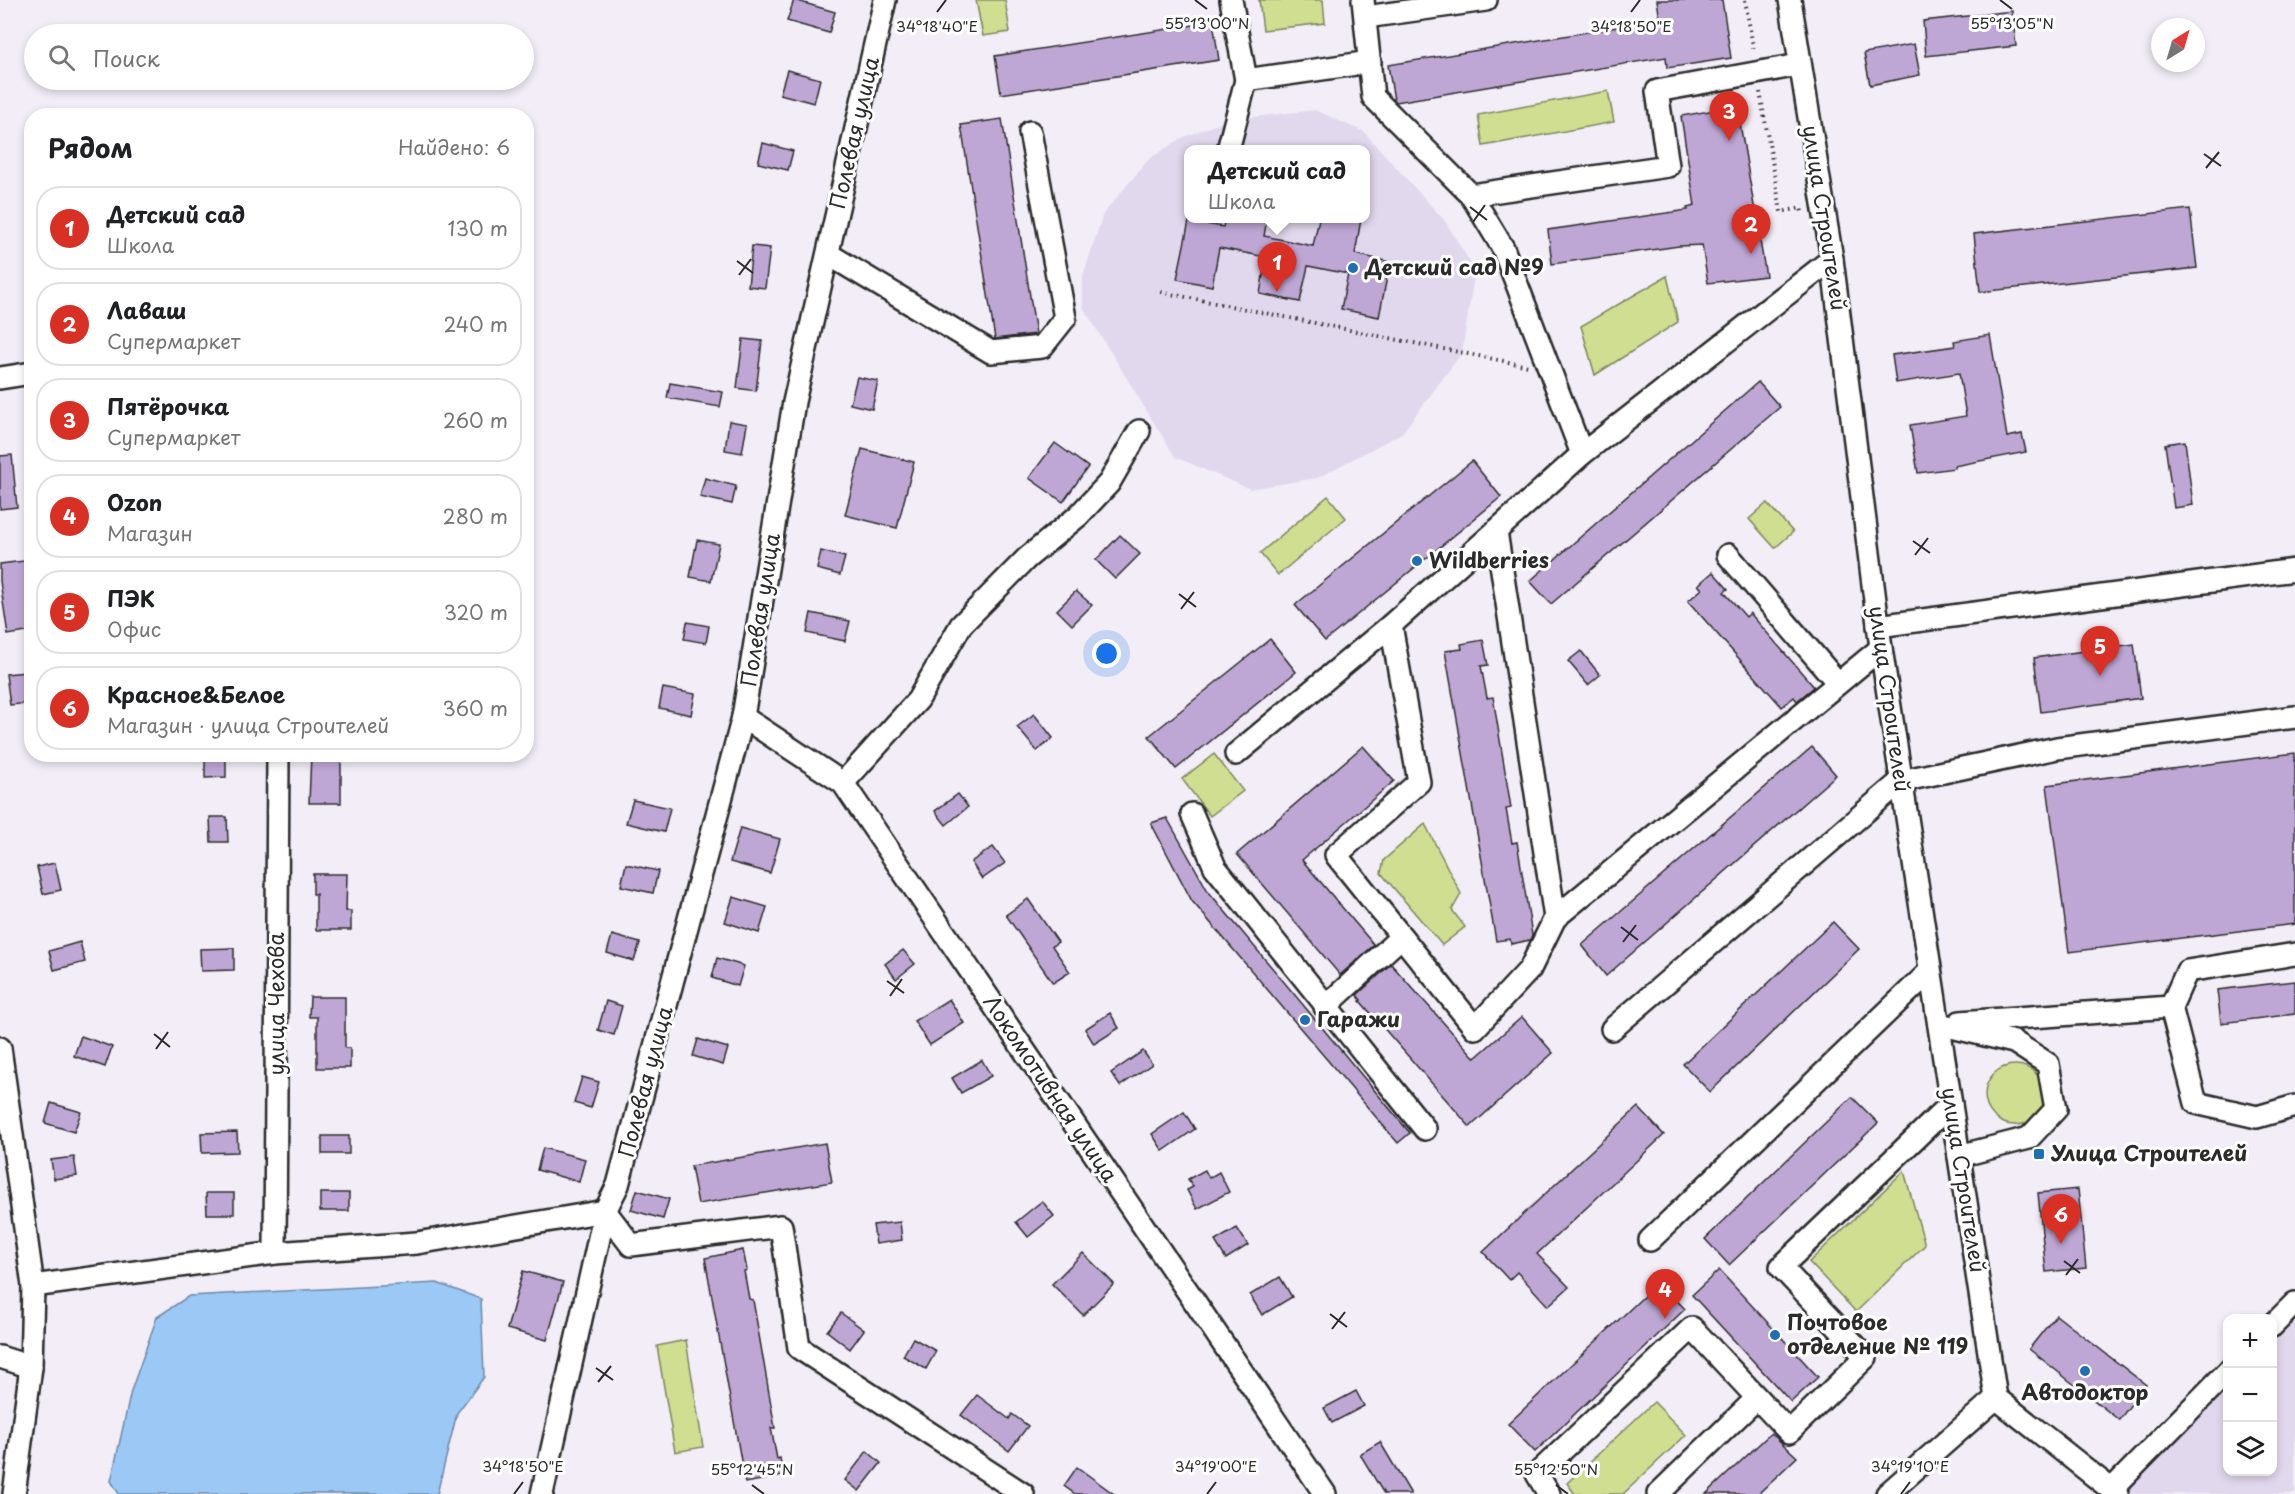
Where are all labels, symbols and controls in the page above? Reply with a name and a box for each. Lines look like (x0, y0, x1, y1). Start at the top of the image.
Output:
text: 55°13'00"N (1164, 11, 1250, 34)
text: 55°13'05"N (1970, 11, 2054, 34)
text: 34°18'40"E (896, 14, 978, 37)
text: 34°18'50"E (1590, 14, 1672, 37)
north arrow (2151, 18, 2205, 72)
search box (24, 24, 534, 90)
icon: search (45, 41, 78, 74)
text: Поиск (93, 41, 160, 74)
street label: Полевая улица (820, 52, 886, 212)
pin: 3 (1710, 92, 1748, 141)
street label: улица Строителей (1795, 123, 1856, 313)
text: Рядом (48, 128, 133, 167)
text: Найдено: 6 (398, 132, 510, 162)
popup (1184, 145, 1370, 223)
text: Детский сад (1208, 153, 1346, 186)
text: Школа (1208, 186, 1275, 216)
text: Детский сад (107, 197, 245, 230)
pin: 2 (1732, 204, 1770, 254)
text: 1 (65, 213, 74, 243)
text: 130 m (448, 213, 508, 243)
text: Школа (107, 230, 174, 260)
pin: 1 (1258, 242, 1296, 292)
place label: Детский сад №9 (1364, 250, 1544, 282)
marker: Детский сад №9 (1346, 261, 1360, 275)
text: Лаваш (107, 293, 186, 326)
text: 2 (62, 309, 77, 339)
text: 240 m (443, 309, 508, 339)
text: Супермаркет (107, 326, 240, 356)
text: Пятёрочка (107, 389, 229, 422)
text: 3 (63, 405, 76, 435)
text: 260 m (443, 405, 508, 435)
text: Супермаркет (107, 422, 240, 452)
text: Ozon (107, 485, 162, 518)
text: 4 (63, 501, 76, 531)
text: 280 m (443, 501, 508, 531)
text: Магазин (107, 518, 193, 548)
street label: Полевая улица (731, 530, 787, 689)
place label: Wildberries (1429, 543, 1549, 575)
marker: Wildberries (1410, 554, 1424, 568)
text: ПЭК (107, 581, 155, 614)
text: 5 (63, 597, 76, 627)
text: 320 m (444, 597, 508, 627)
street label: улица Строителей (1862, 604, 1920, 794)
text: Офис (107, 614, 161, 644)
pin: 5 (2080, 626, 2120, 676)
your location (1092, 639, 1121, 668)
text: Красное&Белое (107, 677, 285, 710)
text: 6 (62, 693, 77, 723)
text: 360 m (442, 693, 508, 723)
text: Магазин · улица Строителей (107, 710, 389, 740)
street label: улица Чехова (259, 932, 291, 1076)
street label: Локомотивная улица (977, 988, 1127, 1189)
street label: Полевая улица (609, 1002, 680, 1161)
place label: Гаражи (1317, 1002, 1400, 1034)
marker: Гаражи (1298, 1013, 1312, 1027)
street label: улица Строителей (1934, 1085, 1995, 1275)
place label: Улица Строителей (2050, 1136, 2247, 1168)
marker: Улица Строителей (2032, 1147, 2046, 1161)
pin: 6 (2042, 1194, 2080, 1244)
pin: 4 (1646, 1270, 1684, 1319)
place label: Почтовое отделение № 119 (1787, 1305, 1968, 1361)
map controls (2223, 1314, 2277, 1476)
button: + (2223, 1314, 2277, 1368)
marker: Почтовое отделение № 119 (1768, 1328, 1782, 1342)
marker: Автодоктор (2078, 1364, 2092, 1378)
button: − (2223, 1368, 2277, 1422)
place label: Автодоктор (2022, 1375, 2148, 1407)
button: layers (2223, 1422, 2277, 1476)
text: 34°18'50"E (482, 1454, 564, 1477)
text: 34°19'00"E (1175, 1454, 1257, 1477)
text: 34°19'10"E (1871, 1454, 1949, 1477)
text: 55°12'45"N (710, 1457, 794, 1480)
text: 55°12'50"N (1514, 1457, 1598, 1480)

